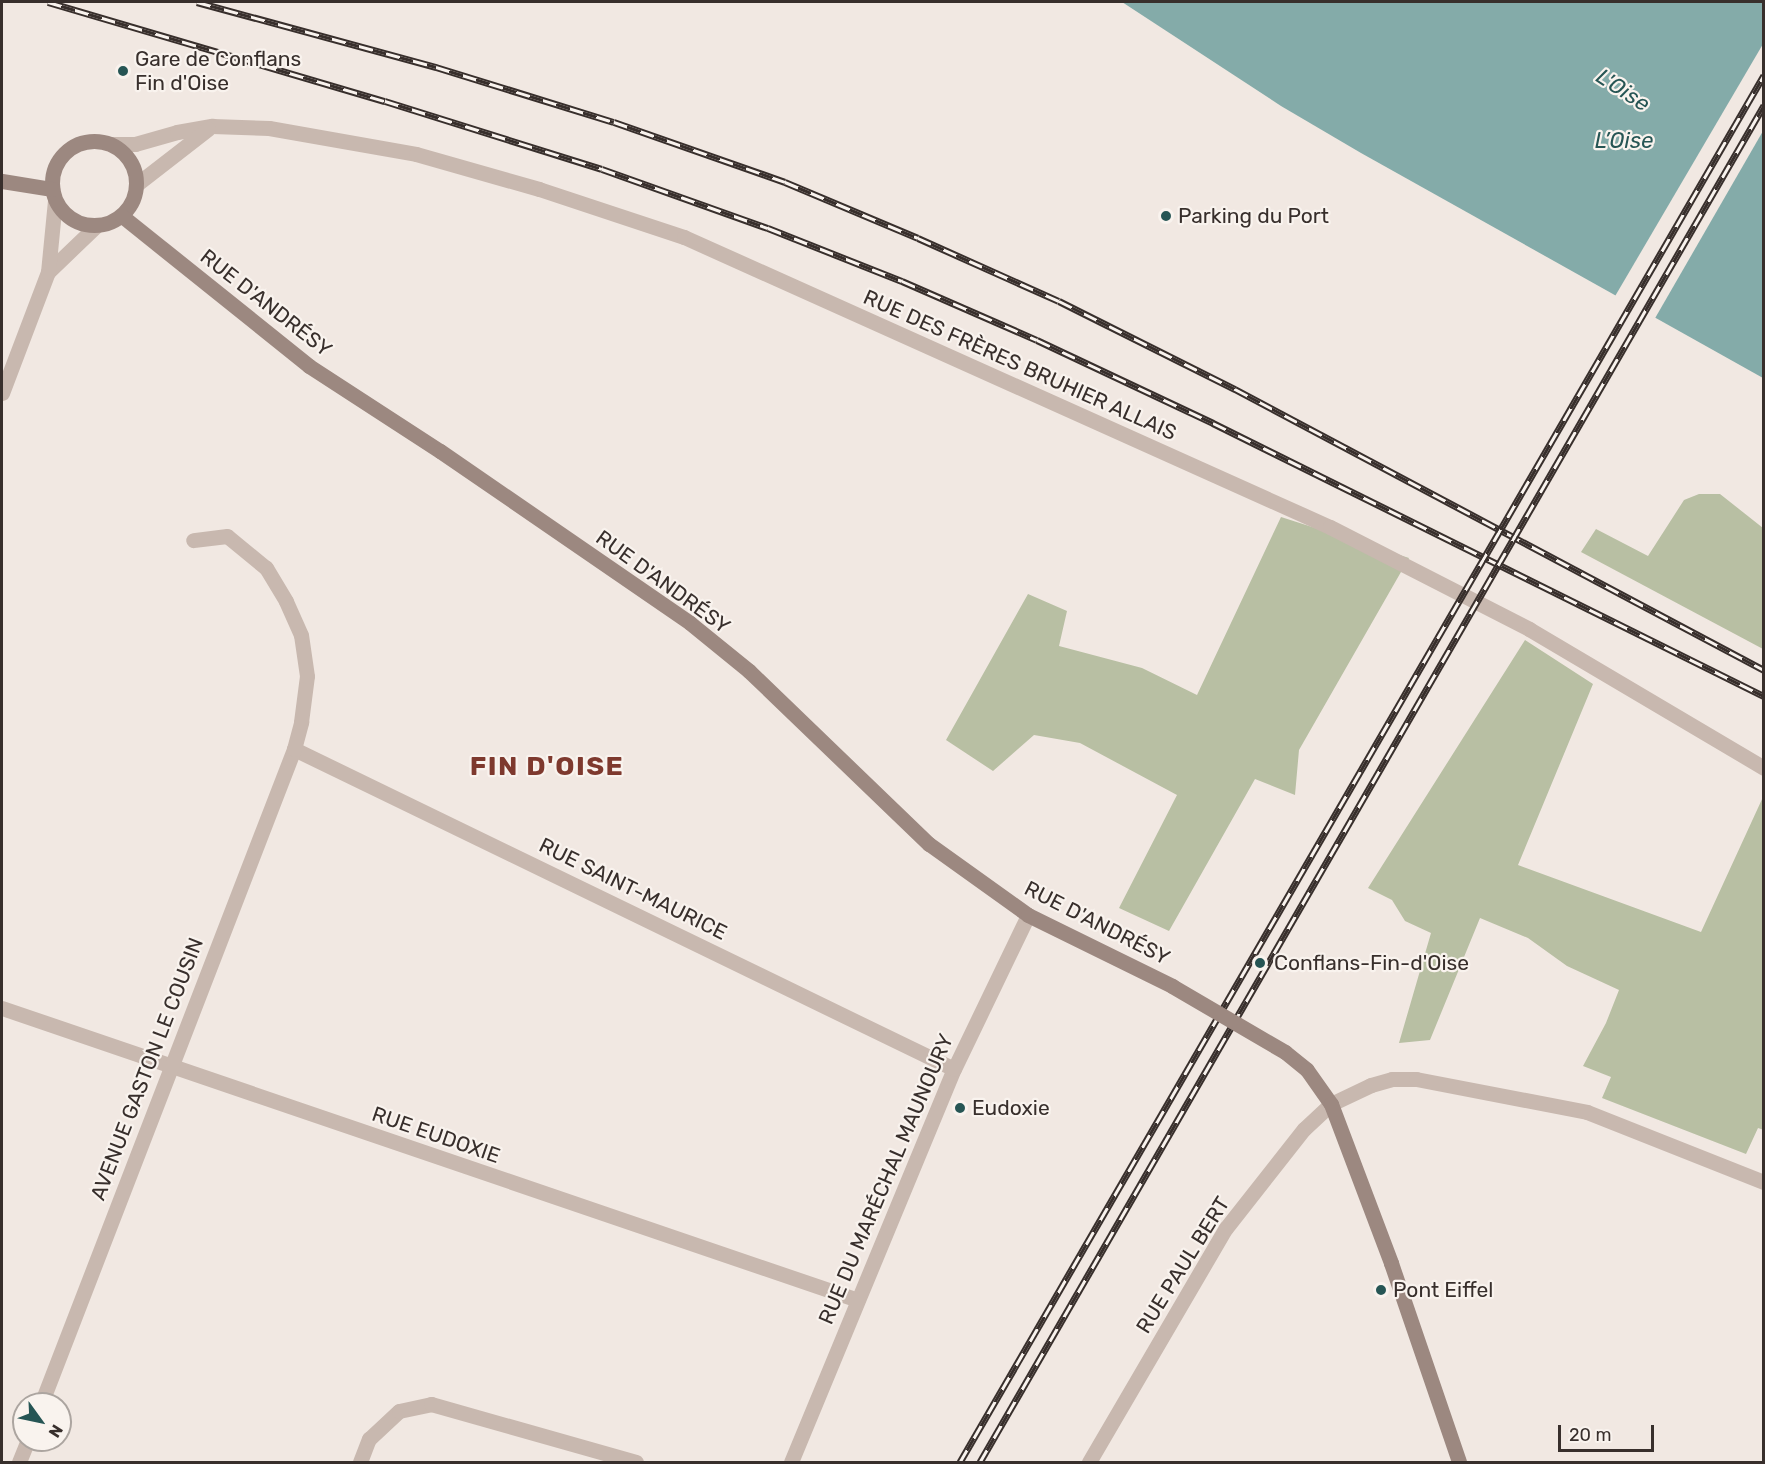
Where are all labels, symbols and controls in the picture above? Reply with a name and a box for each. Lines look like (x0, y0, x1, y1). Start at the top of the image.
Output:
place label: Gare de Conflans Fin d'Oise (135, 46, 301, 96)
water label: L'Oise (1591, 63, 1655, 117)
marker: Gare de Conflans Fin d'Oise (116, 64, 130, 78)
water label: L’Oise (1595, 128, 1653, 154)
place label: Parking du Port (1178, 203, 1329, 229)
marker: Parking du Port (1159, 209, 1173, 223)
street label: RUE D'ANDRÉSY (195, 244, 337, 362)
street label: RUE DES FRÈRES BRUHIER ALLAIS (859, 284, 1181, 446)
street label: RUE D'ANDRÉSY (591, 525, 735, 639)
district label: FIN D'OISE (470, 751, 624, 783)
street label: RUE SAINT-MAURICE (535, 833, 731, 945)
street label: RUE D'ANDRÉSY (1020, 876, 1174, 970)
street label: AVENUE GASTON LE COUSIN (85, 934, 209, 1204)
place label: Conflans-Fin-d'Oise (1274, 950, 1469, 976)
marker: Conflans-Fin-d'Oise (1251, 954, 1269, 972)
street label: RUE DU MARÉCHAL MAUNOURY (813, 1030, 959, 1328)
place label: Eudoxie (972, 1095, 1050, 1121)
street label: RUE EUDOXIE (369, 1101, 503, 1169)
marker: Eudoxie (953, 1101, 967, 1115)
street label: RUE PAUL BERT (1131, 1192, 1235, 1338)
place label: Pont Eiffel (1393, 1277, 1493, 1303)
marker: Pont Eiffel (1374, 1283, 1388, 1297)
north arrow (12, 1392, 72, 1452)
scale bar (1561, 1413, 1657, 1451)
text: N (45, 1421, 67, 1441)
text: 20 m (1569, 1424, 1611, 1446)

